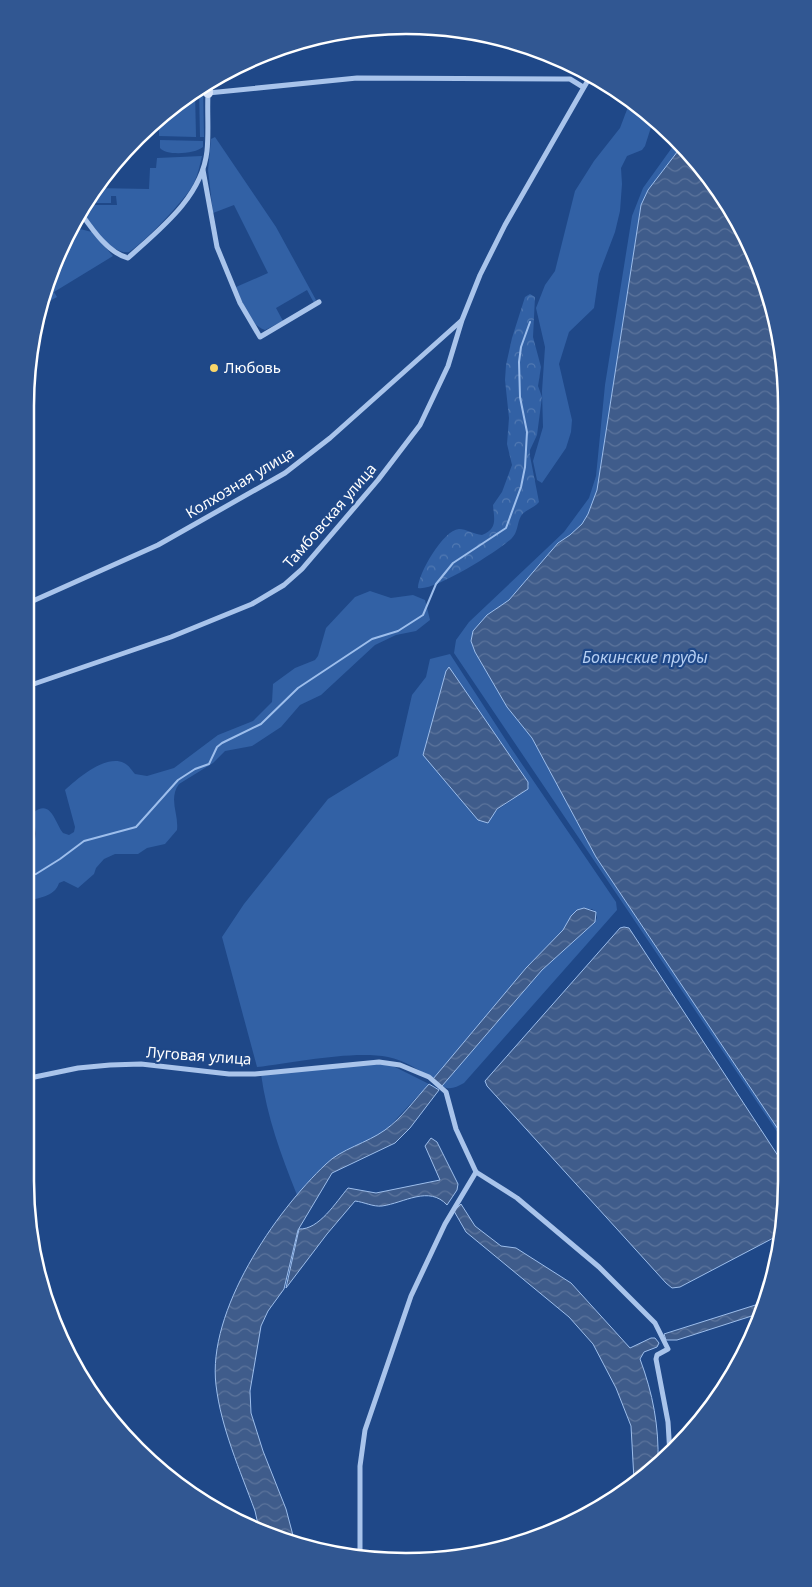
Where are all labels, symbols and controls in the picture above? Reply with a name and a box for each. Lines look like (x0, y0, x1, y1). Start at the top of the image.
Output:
place label: Любовь (224, 357, 281, 377)
marker: Любовь (208, 362, 220, 374)
street label: Колхозная улица (182, 442, 297, 522)
street label: Тамбовская улица (278, 459, 380, 572)
water label: Бокинские пруды (582, 646, 708, 668)
street label: Луговая улица (146, 1041, 252, 1069)

